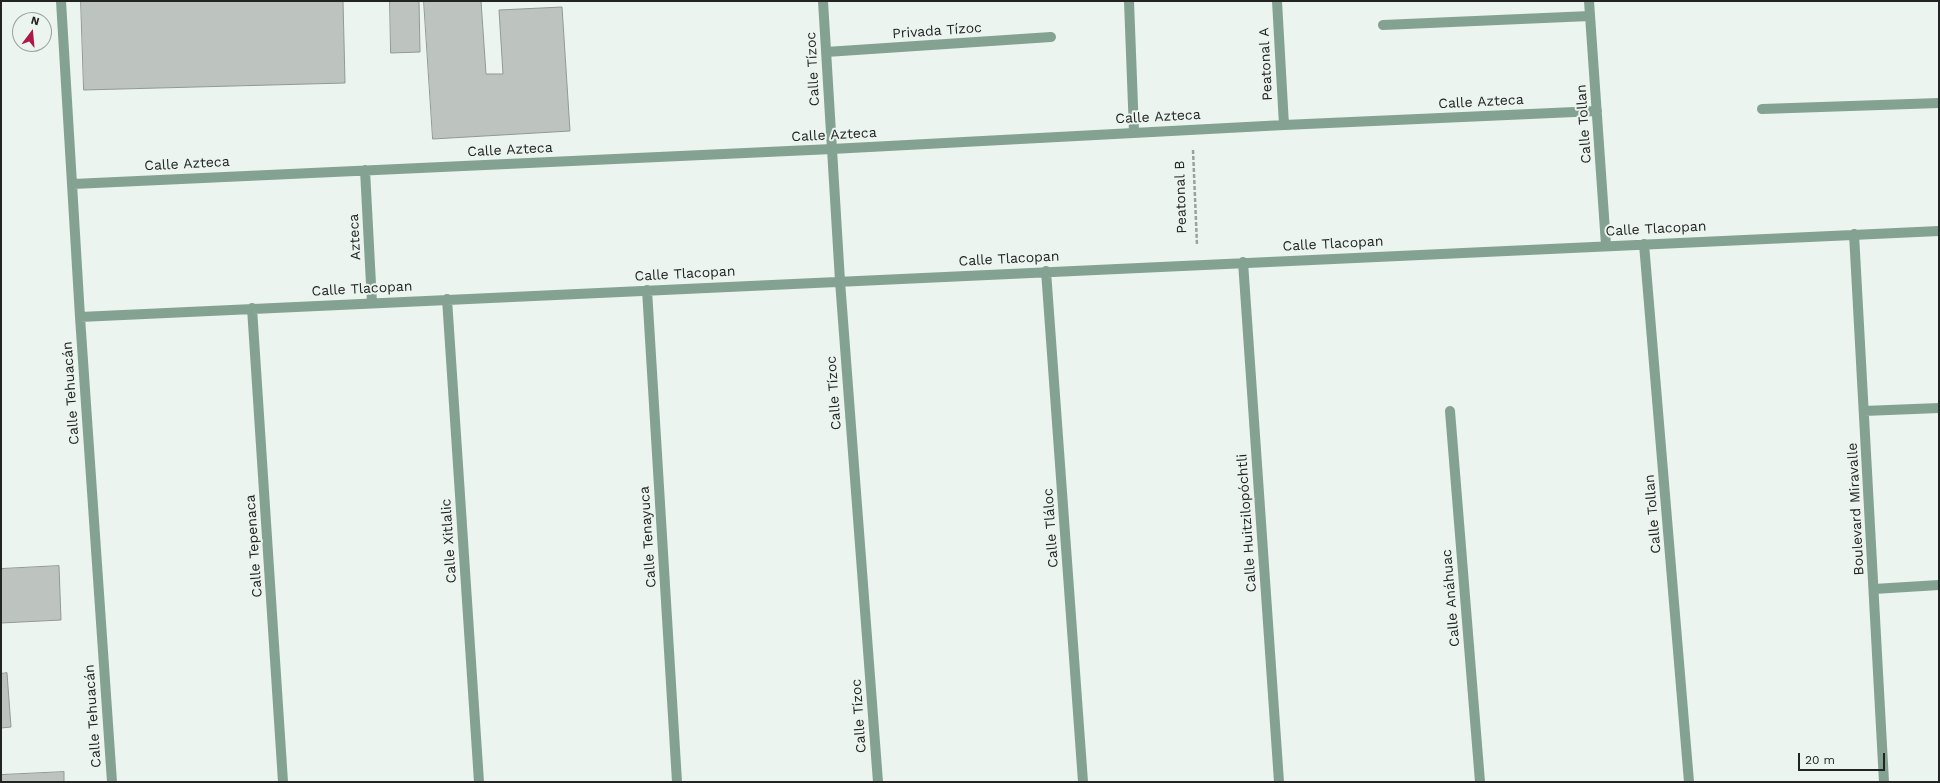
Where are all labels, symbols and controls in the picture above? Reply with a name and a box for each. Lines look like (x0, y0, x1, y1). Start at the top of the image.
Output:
north arrow (12, 12, 52, 52)
text: N (29, 14, 41, 28)
street label: Privada Tízoc (892, 19, 982, 43)
street label: Peatonal A (1256, 27, 1276, 101)
street label: Calle Tízoc (803, 31, 823, 107)
street label: Calle Tollan (1573, 84, 1595, 164)
street label: Calle Azteca (1438, 91, 1524, 113)
street label: Calle Azteca (1115, 106, 1201, 128)
street label: Calle Azteca (791, 124, 877, 146)
street label: Calle Azteca (467, 139, 553, 161)
street label: Calle Azteca (144, 153, 230, 175)
street label: Peatonal B (1171, 160, 1191, 234)
street label: Azteca (345, 213, 365, 261)
street label: Calle Tlacopan (1605, 218, 1707, 240)
street label: Calle Tlacopan (1282, 233, 1384, 255)
street label: Calle Tlacopan (958, 248, 1060, 270)
street label: Calle Tlacopan (634, 263, 736, 285)
street label: Calle Tlacopan (311, 278, 413, 300)
street label: Calle Tehuacán (59, 341, 83, 445)
street label: Calle Tízoc (823, 355, 845, 431)
street label: Boulevard Miravalle (1844, 442, 1868, 576)
street label: Calle Huitzilopóchtli (1234, 453, 1260, 593)
street label: Calle Tollan (1641, 474, 1665, 554)
street label: Calle Tenayuca (636, 486, 660, 588)
street label: Calle Tláloc (1040, 488, 1062, 568)
street label: Calle Tepenaca (242, 494, 266, 598)
street label: Calle Xitlalic (438, 498, 460, 584)
street label: Calle Anáhuac (1438, 549, 1464, 647)
street label: Calle Tehuacán (81, 664, 105, 768)
street label: Calle Tízoc (848, 678, 870, 754)
scale bar (1800, 745, 1887, 771)
text: 20 m (1805, 753, 1835, 767)

